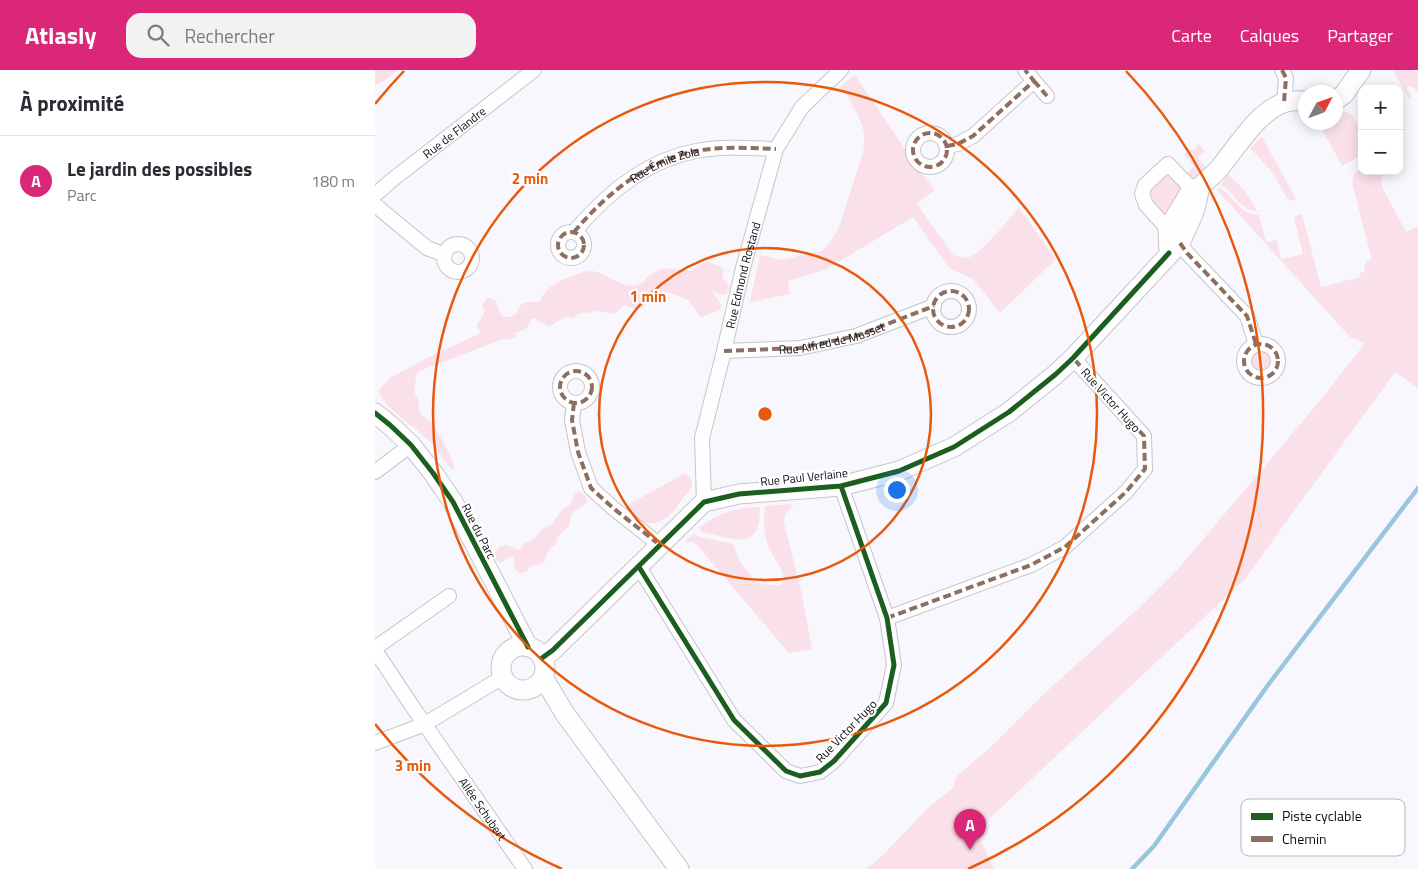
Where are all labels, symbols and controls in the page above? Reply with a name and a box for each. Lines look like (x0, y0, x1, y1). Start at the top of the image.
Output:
search box (126, 13, 476, 58)
text: Atlasly (25, 17, 96, 53)
icon: search (144, 21, 172, 49)
text: Rechercher (184, 21, 275, 50)
text: Carte (1171, 22, 1212, 49)
text: Calques (1240, 22, 1299, 49)
text: Partager (1327, 22, 1393, 49)
north arrow (1298, 85, 1343, 130)
map controls (1358, 85, 1403, 175)
button: + (1358, 85, 1403, 130)
text: À proximité (20, 87, 124, 119)
street label: Rue de Flandre (418, 101, 490, 163)
button: − (1358, 130, 1403, 175)
street label: Rue Émile Zola (625, 141, 701, 187)
text: Le jardin des possibles (67, 154, 252, 183)
text: 2 min (512, 167, 548, 190)
text: A (31, 169, 41, 193)
text: 180 m (311, 169, 355, 193)
text: Parc (67, 183, 97, 207)
street label: Rue Edmond Rostand (720, 219, 765, 330)
text: 1 min (630, 285, 666, 308)
street label: Rue Alfred de Musset (778, 316, 888, 358)
street label: Rue Victor Hugo (1077, 363, 1145, 437)
centre of rings (756, 405, 774, 423)
street label: Rue Paul Verlaine (759, 463, 849, 491)
your location (884, 477, 910, 503)
street label: Rue du Parc (457, 500, 501, 562)
street label: Rue Victor Hugo (811, 695, 881, 767)
text: 3 min (395, 754, 431, 777)
street label: Allée Schubert (455, 773, 512, 845)
legend (1241, 799, 1405, 856)
text: Piste cyclable (1282, 805, 1362, 826)
pin: A (954, 809, 986, 850)
text: Chemin (1282, 828, 1327, 849)

